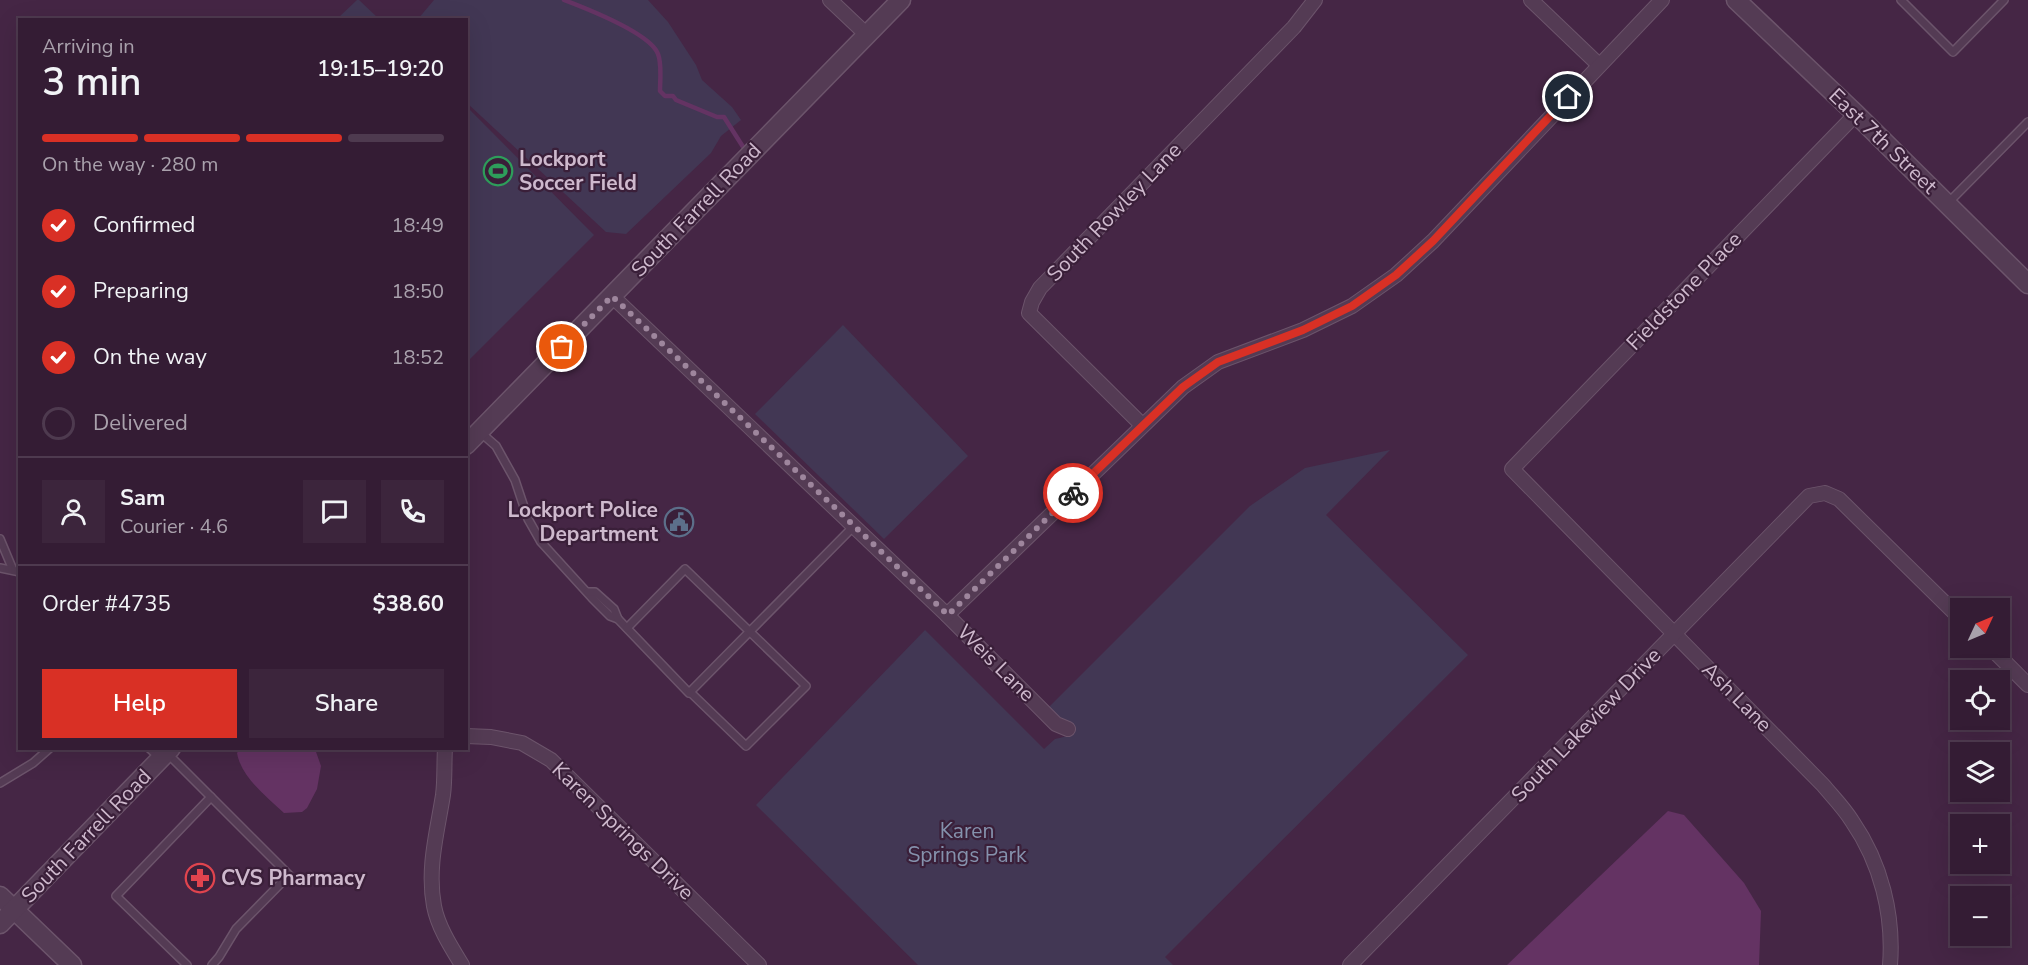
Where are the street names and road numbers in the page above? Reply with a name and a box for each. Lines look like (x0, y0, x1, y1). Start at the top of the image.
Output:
street label: East 7th Street (1823, 82, 1944, 200)
street label: South Rowley Lane (1040, 136, 1188, 288)
street label: South Farrell Road (625, 137, 767, 283)
street label: Fieldstone Place (1620, 226, 1748, 356)
street label: Weis Lane (951, 618, 1041, 708)
street label: South Lakeview Drive (1505, 642, 1667, 808)
street label: Ash Lane (1696, 656, 1778, 738)
street label: Karen Springs Drive (546, 756, 700, 906)
street label: South Farrell Road (15, 763, 157, 909)

